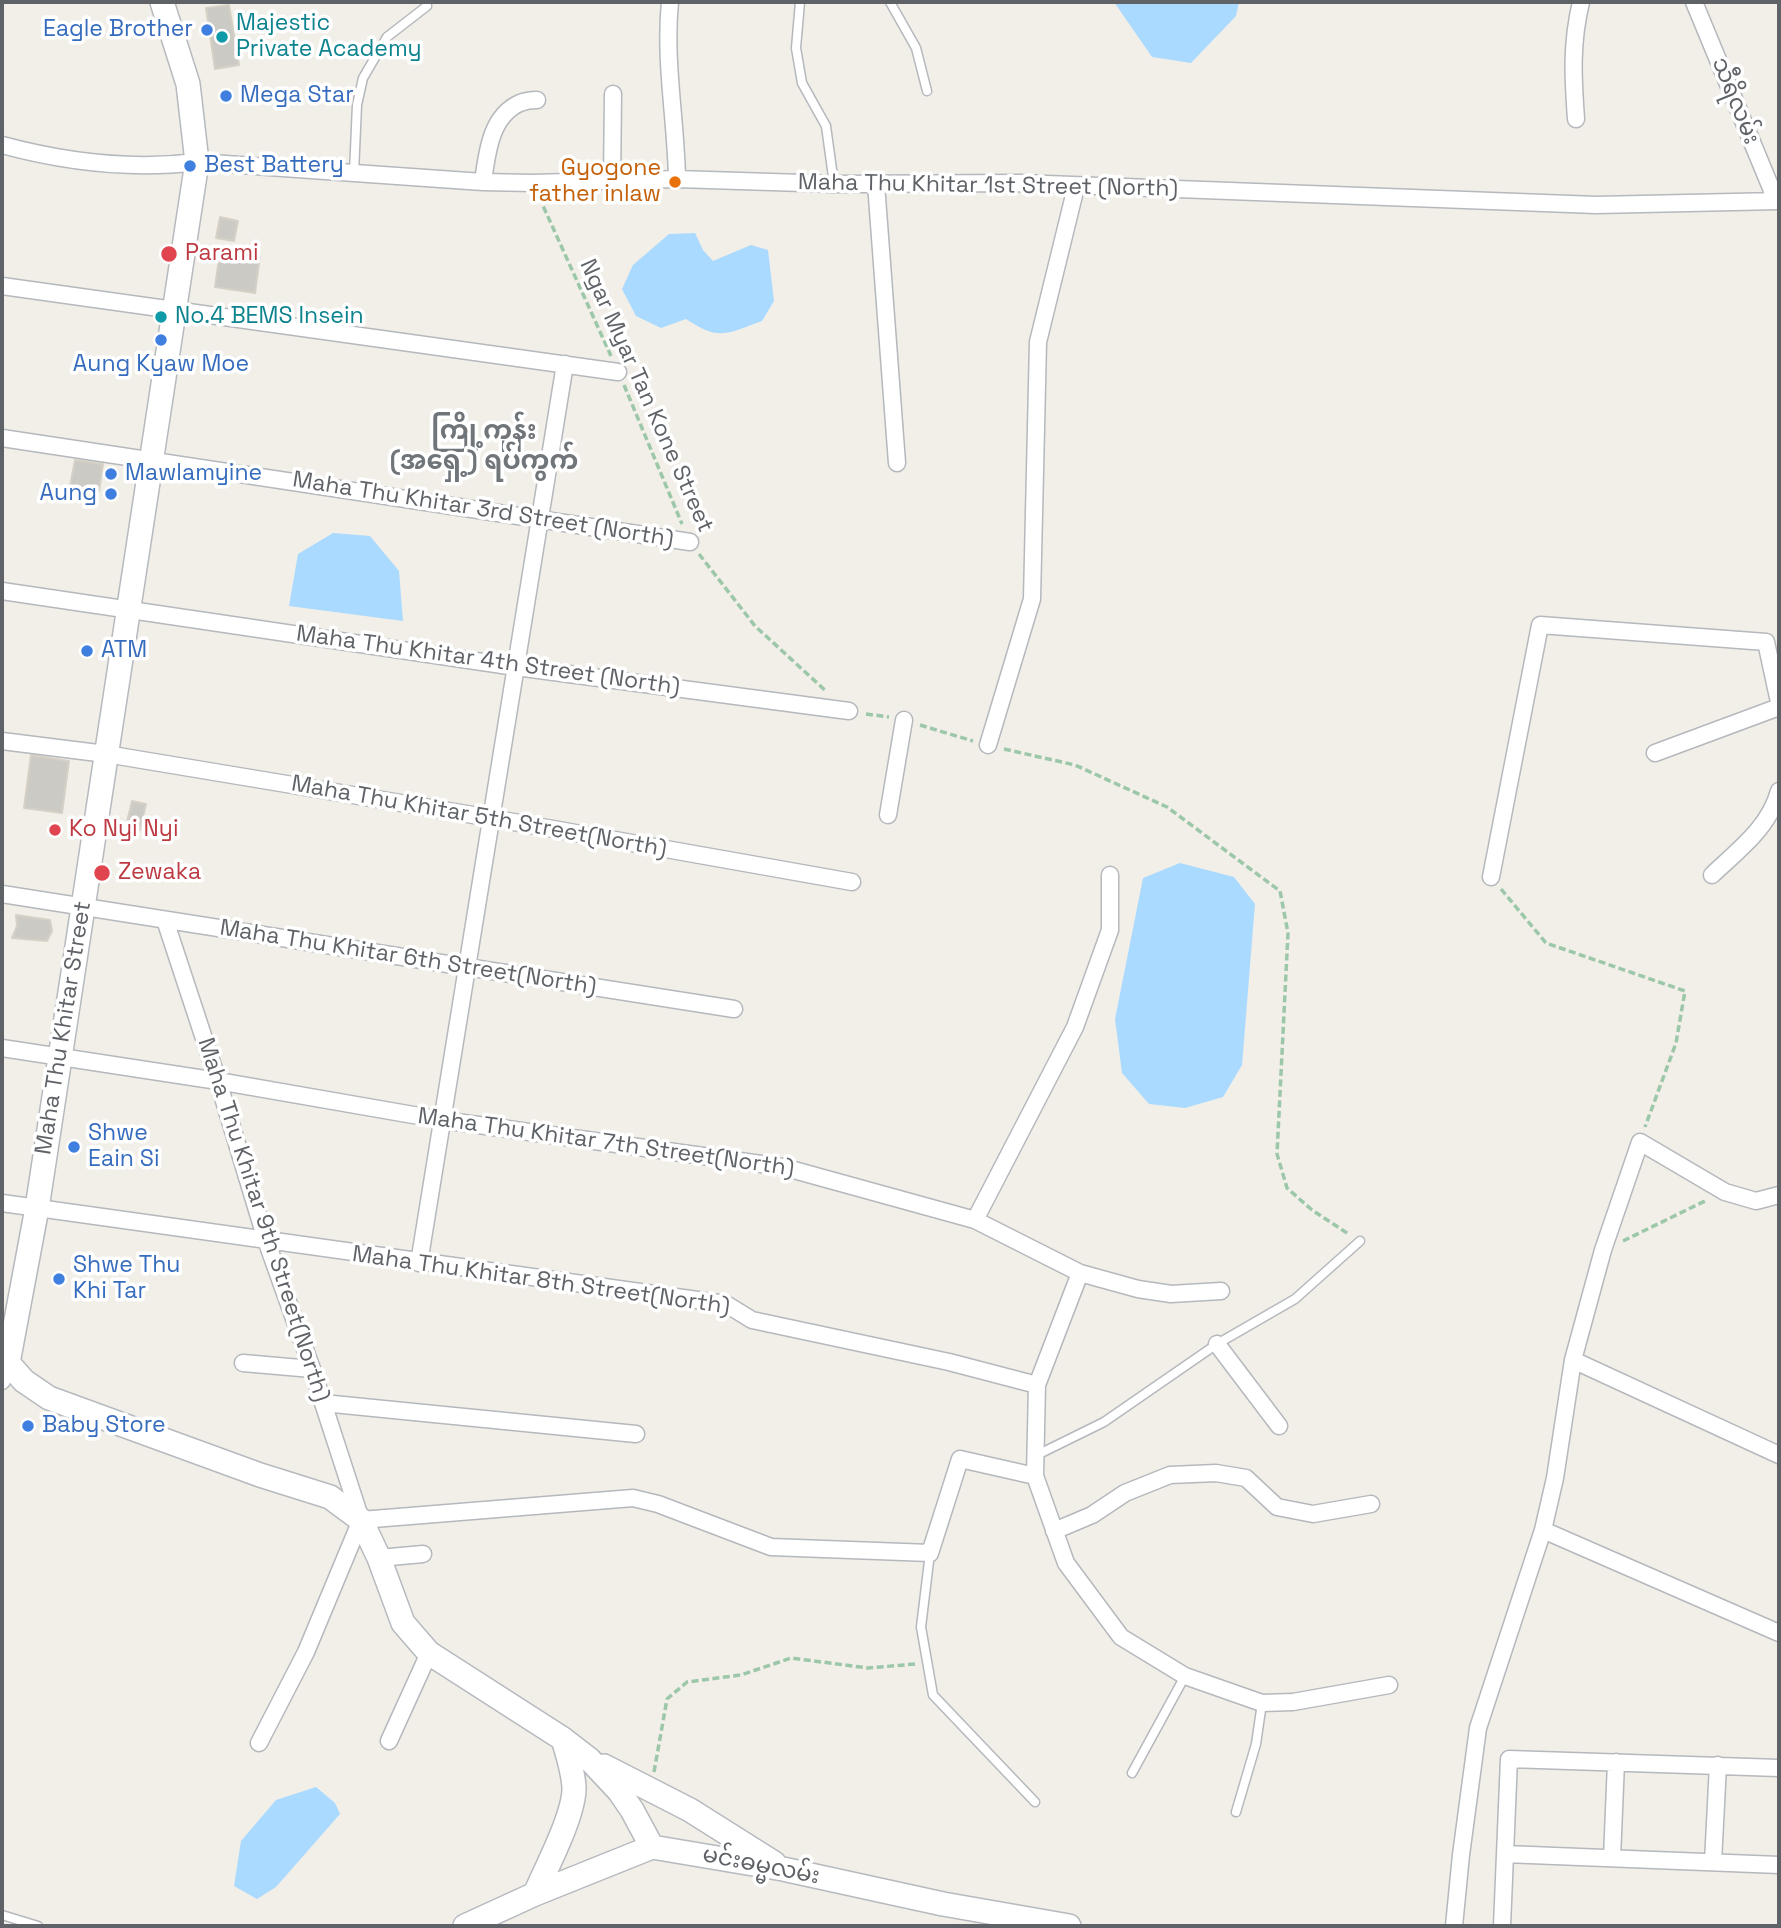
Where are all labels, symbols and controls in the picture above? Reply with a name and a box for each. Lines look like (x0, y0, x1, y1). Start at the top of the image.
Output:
place label: Majestic Private Academy (236, 10, 422, 64)
place label: Eagle Brother (43, 16, 193, 44)
marker: Eagle Brother (199, 22, 215, 38)
marker: Majestic Private Academy (214, 29, 230, 45)
street label: သီရိလမ်း (1705, 54, 1765, 148)
place label: Mega Star (240, 82, 354, 110)
marker: Mega Star (218, 88, 234, 104)
place label: Best Battery (204, 152, 344, 180)
place label: Gyogone father inlaw (529, 155, 661, 209)
marker: Best Battery (182, 158, 198, 174)
street label: Maha Thu Khitar 1st Street (North) (798, 169, 1178, 203)
marker: Gyogone father inlaw (667, 174, 683, 190)
place label: Parami (185, 240, 259, 268)
marker: Parami (159, 244, 179, 264)
street label: Ngar Myar Tan Kone Street (573, 255, 719, 537)
place label: No.4 BEMS Insein (175, 303, 364, 331)
marker: No.4 BEMS Insein (153, 309, 169, 325)
marker: Aung Kyaw Moe (153, 332, 169, 348)
place label: Aung Kyaw Moe (73, 351, 249, 379)
district label: ကြို့ကုန်း (အရှေ့) ရပ်ကွက် (390, 416, 578, 478)
place label: Mawlamyine (125, 460, 262, 488)
marker: Mawlamyine (103, 466, 119, 482)
street label: Maha Thu Khitar 3rd Street (North) (291, 466, 675, 554)
place label: Aung (40, 480, 97, 508)
marker: Aung (103, 486, 119, 502)
street label: Maha Thu Khitar 4th Street (North) (294, 620, 682, 702)
place label: ATM (101, 637, 147, 665)
marker: ATM (79, 643, 95, 659)
street label: Maha Thu Khitar 5th Street(North) (289, 770, 669, 864)
place label: Ko Nyi Nyi (69, 816, 179, 844)
marker: Ko Nyi Nyi (47, 822, 63, 838)
place label: Zewaka (118, 859, 201, 887)
marker: Zewaka (92, 863, 112, 883)
street label: Maha Thu Khitar Street (30, 899, 98, 1157)
street label: Maha Thu Khitar 6th Street(North) (218, 915, 598, 1001)
street label: Maha Thu Khitar 9th Street(North) (191, 1035, 335, 1405)
street label: Maha Thu Khitar 7th Street(North) (416, 1103, 796, 1183)
place label: Shwe Eain Si (88, 1120, 160, 1174)
marker: Shwe Eain Si (66, 1139, 82, 1155)
street label: Maha Thu Khitar 8th Street(North) (350, 1241, 732, 1321)
place label: Shwe Thu Khi Tar (73, 1252, 180, 1306)
marker: Shwe Thu Khi Tar (51, 1271, 67, 1287)
place label: Baby Store (42, 1412, 166, 1440)
marker: Baby Store (20, 1418, 36, 1434)
street label: မင်းဓမ္မလမ်း (700, 1841, 822, 1891)

